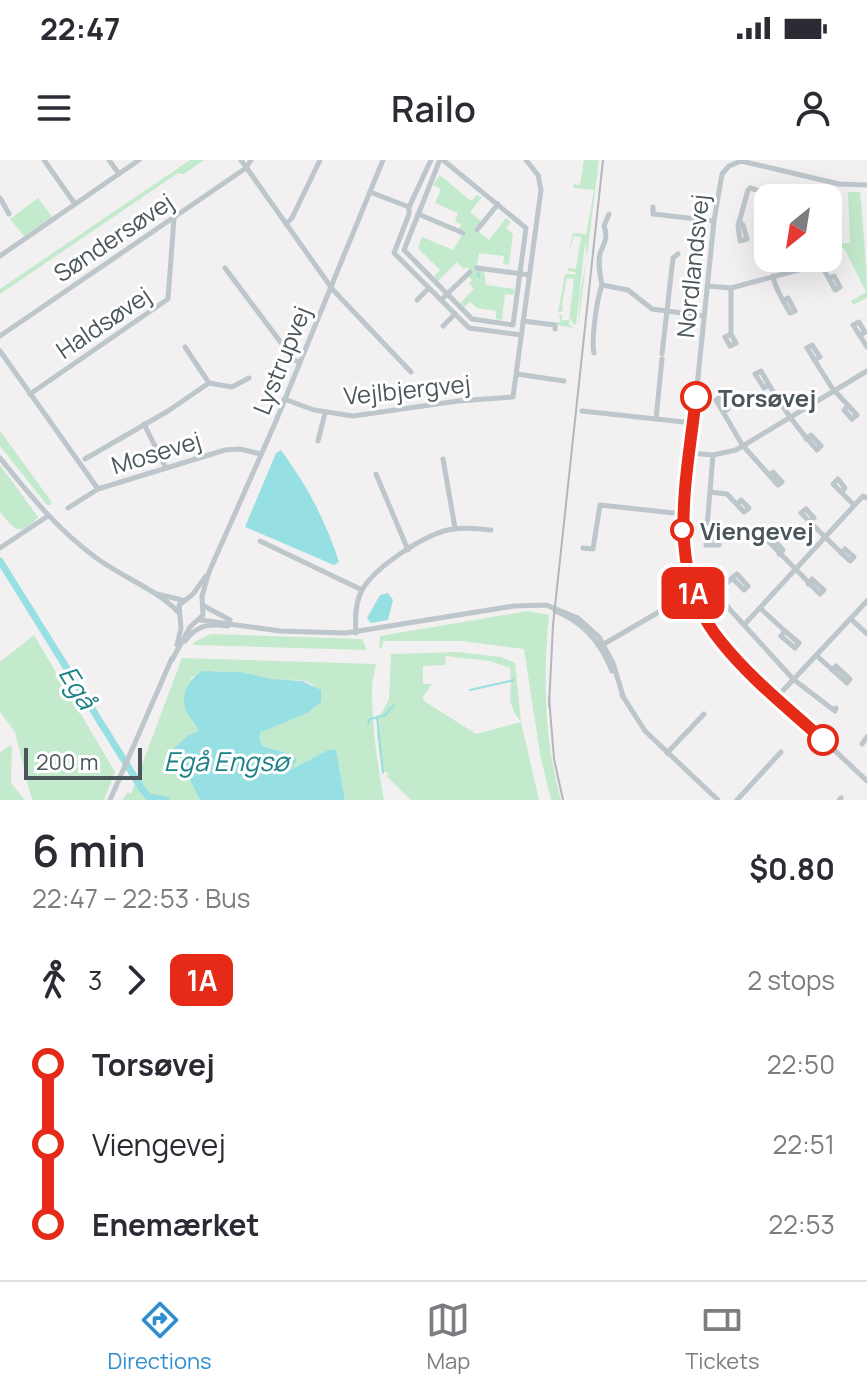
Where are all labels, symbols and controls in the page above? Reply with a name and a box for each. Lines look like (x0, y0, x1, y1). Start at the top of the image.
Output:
text: 22:47 (40, 8, 120, 49)
text: Railo (391, 84, 476, 133)
icon: menu (32, 86, 76, 130)
icon: person (791, 86, 835, 130)
north arrow (754, 184, 842, 272)
map controls (754, 184, 842, 272)
street label: Søndersøvej (47, 185, 179, 289)
street label: Nordlandsvej (668, 192, 716, 340)
street label: Haldsøvej (49, 278, 157, 366)
street label: Lystrupvej (244, 301, 318, 419)
street label: Vejlbjergvej (342, 366, 472, 412)
place label: Torsøvej (718, 381, 816, 414)
marker: Torsøvej (681, 382, 711, 412)
street label: Mosevej (107, 423, 205, 481)
place label: Viengevej (700, 514, 814, 547)
marker: Viengevej (671, 519, 693, 541)
line badge: 1A (657, 567, 729, 619)
text: 1A (677, 574, 709, 612)
water label: Egå (51, 659, 106, 717)
unlabelled marker (808, 725, 838, 755)
water label: Egå Engsø (164, 743, 292, 779)
scale bar (24, 744, 142, 780)
text: 200 m (36, 747, 98, 777)
text: 6 min (32, 820, 146, 880)
text: $0.80 (749, 848, 835, 889)
text: 22:47 – 22:53 · Bus (32, 880, 250, 916)
icon: walk (32, 958, 76, 1002)
icon: forward (114, 958, 158, 1002)
text: 1A (186, 961, 217, 999)
text: 3 (88, 962, 102, 998)
text: 2 stops (747, 962, 835, 998)
text: Torsøvej (92, 1044, 215, 1085)
text: 22:50 (767, 1046, 835, 1082)
text: Viengevej (92, 1124, 226, 1165)
text: 22:51 (772, 1126, 835, 1162)
text: Enemærket (92, 1204, 260, 1245)
text: 22:53 (768, 1206, 835, 1242)
tab: Directions (107, 1298, 212, 1376)
tab: Map (426, 1298, 470, 1376)
tab: Tickets (685, 1298, 760, 1376)

